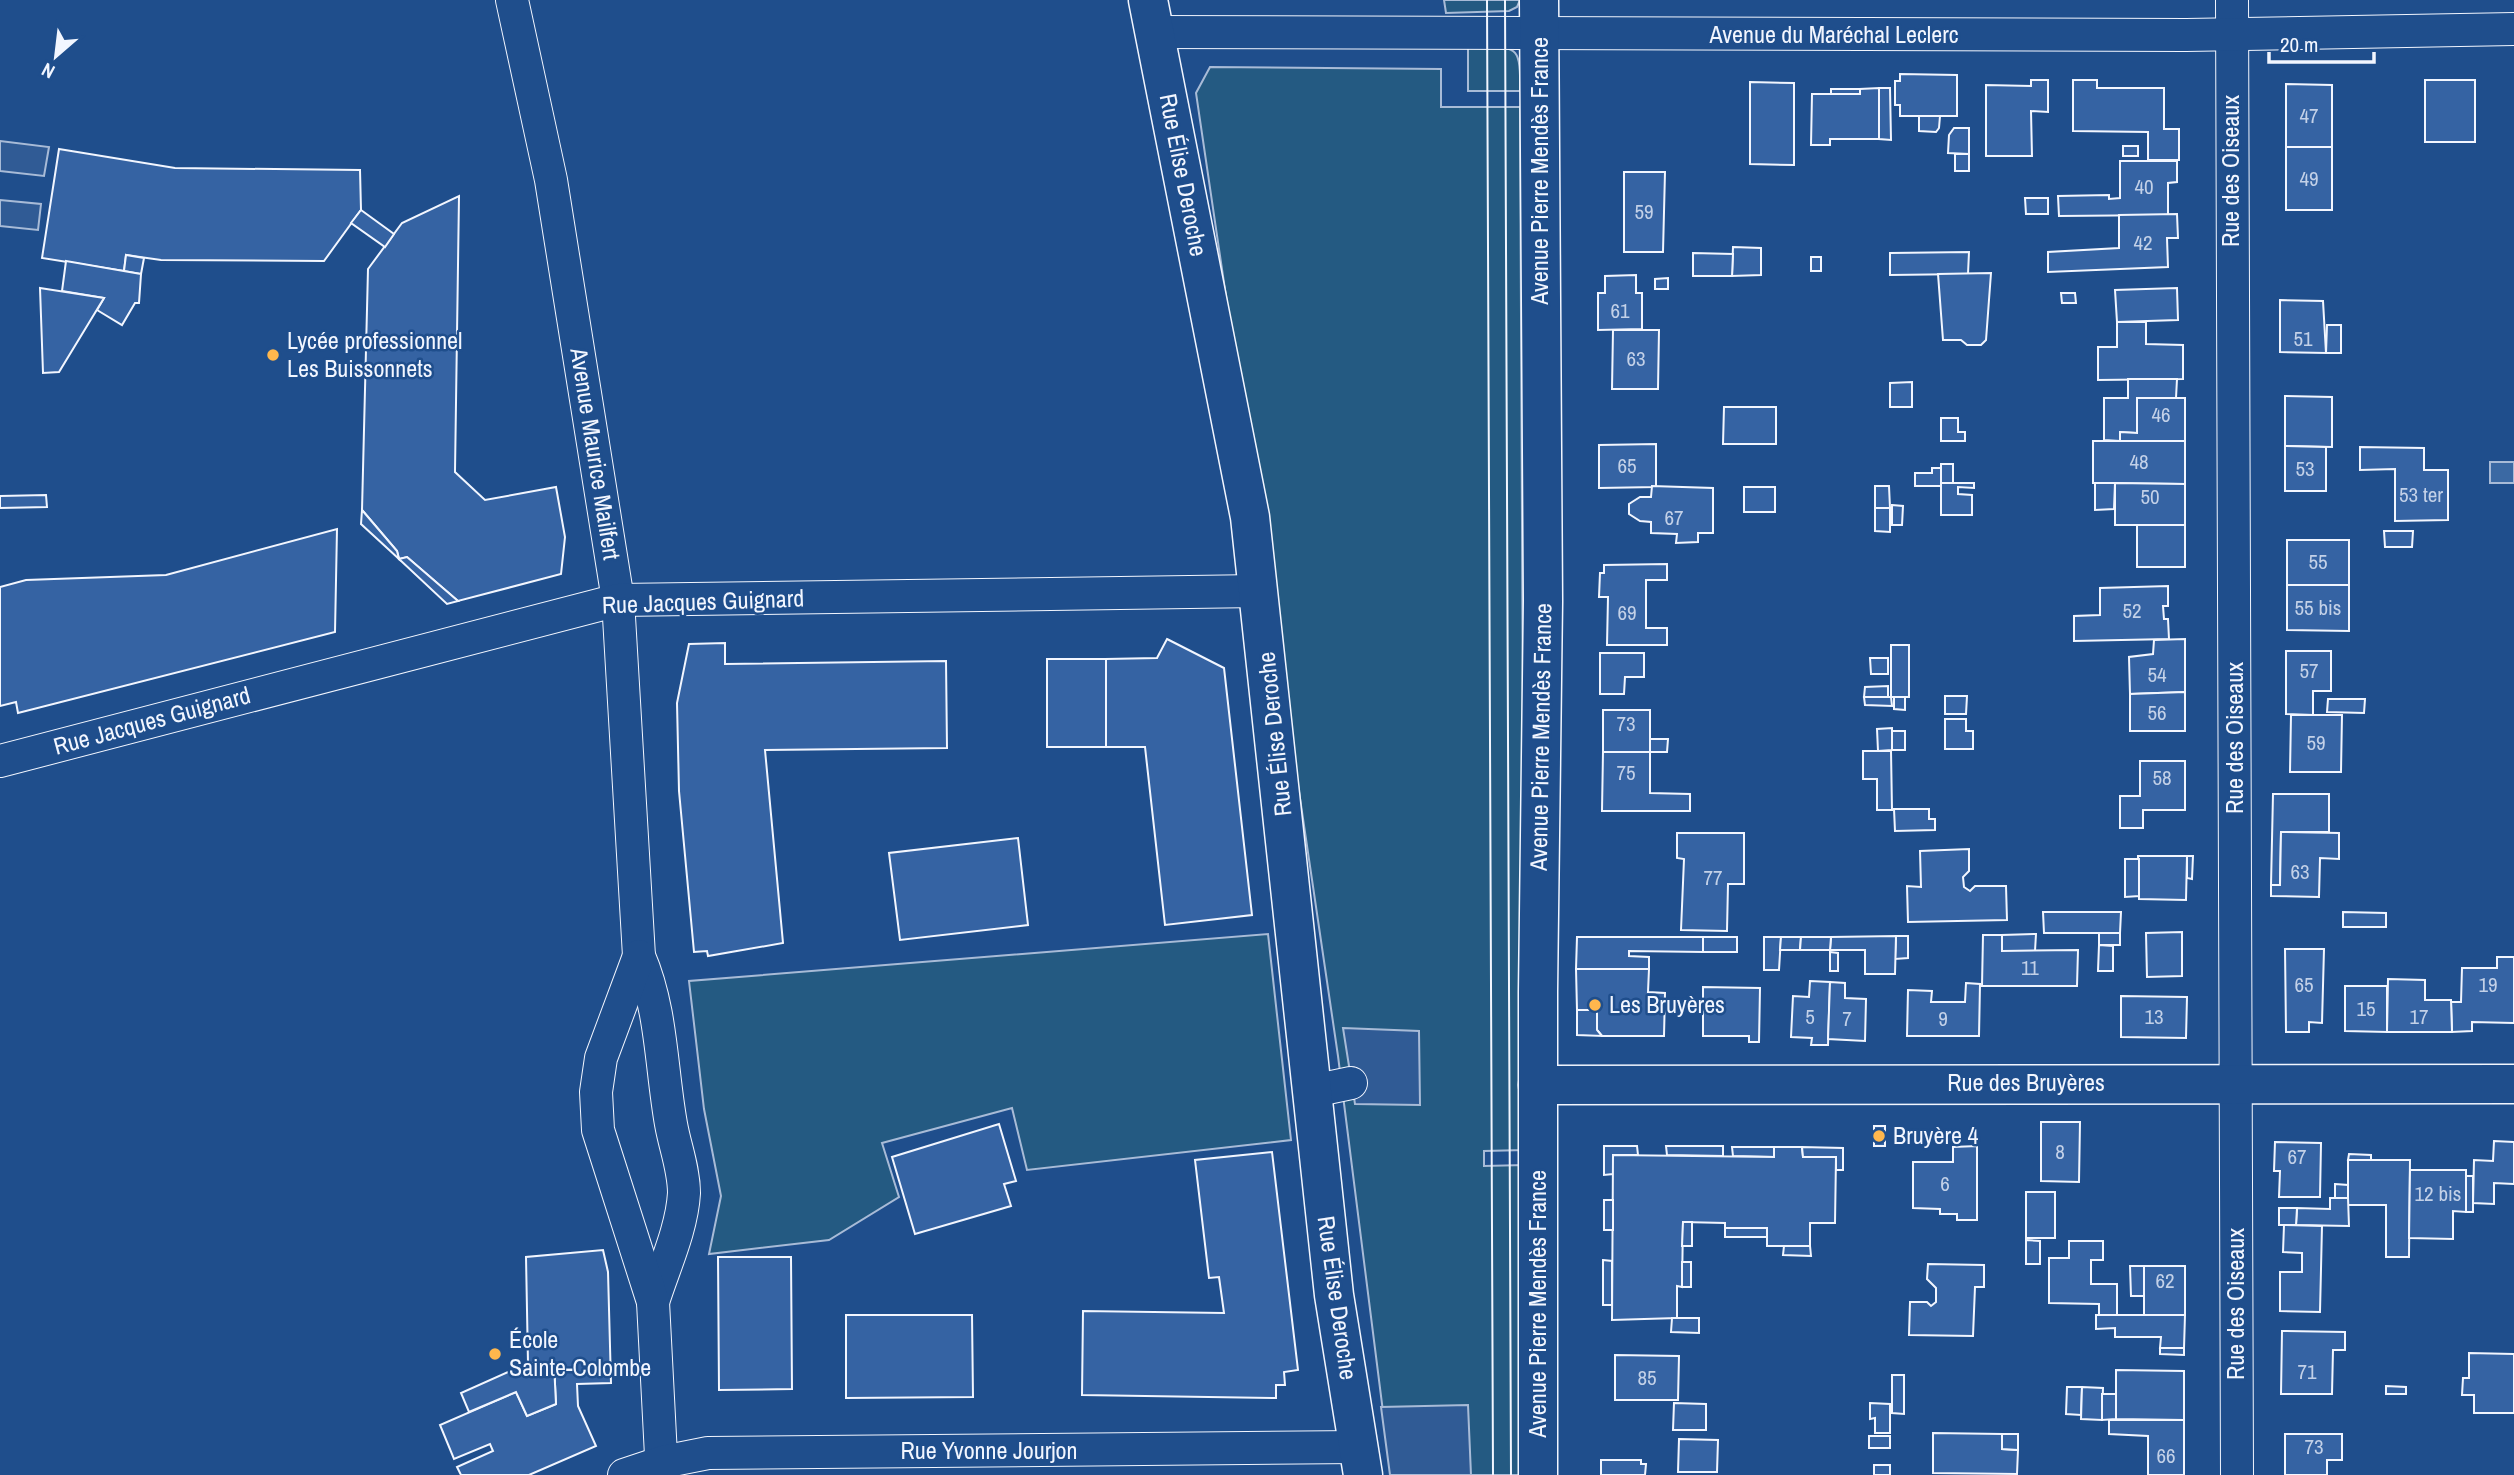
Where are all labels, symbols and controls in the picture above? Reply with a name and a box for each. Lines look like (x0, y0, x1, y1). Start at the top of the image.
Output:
street label: Avenue du Maréchal Leclerc (1708, 18, 1959, 50)
north arrow (21, 21, 91, 91)
scale bar (2269, 21, 2374, 65)
text: 20 m (2280, 30, 2318, 59)
street label: Avenue Pierre Mendès France (1523, 37, 1555, 306)
text: N (37, 57, 59, 85)
street label: Rue Élise Deroche (1153, 91, 1215, 259)
street label: Rue des Oiseaux (2214, 95, 2246, 247)
house number: 47 (2299, 101, 2319, 130)
house number: 49 (2299, 164, 2319, 193)
house number: 40 (2134, 172, 2154, 201)
house number: 59 (1634, 197, 1654, 226)
house number: 42 (2133, 228, 2153, 257)
house number: 61 (1610, 296, 1630, 325)
place label: Lycée professionnel Les Buissonnets (287, 324, 462, 384)
house number: 51 (2293, 324, 2313, 353)
house number: 63 (1626, 344, 1646, 373)
street label: Avenue Maurice Mailfert (563, 345, 629, 563)
marker: Lycée professionnel Les Buissonnets (265, 347, 281, 363)
house number: 46 (2151, 400, 2171, 429)
house number: 48 (2129, 447, 2149, 476)
house number: 65 (1617, 451, 1637, 480)
house number: 53 (2295, 454, 2315, 483)
house number: 53 ter (2399, 480, 2443, 509)
house number: 50 (2140, 482, 2160, 511)
house number: 67 (1664, 503, 1684, 532)
house number: 55 (2308, 547, 2328, 576)
street label: Rue Jacques Guignard (601, 581, 805, 621)
house number: 55 bis (2295, 593, 2341, 622)
house number: 52 (2122, 596, 2142, 625)
house number: 69 (1617, 598, 1637, 627)
street label: Avenue Pierre Mendès France (1522, 603, 1558, 872)
street label: Rue Élise Deroche (1249, 650, 1299, 818)
house number: 57 (2299, 656, 2319, 685)
house number: 54 (2147, 660, 2167, 689)
street label: Rue des Oiseaux (2218, 662, 2250, 814)
street label: Rue Jacques Guignard (50, 678, 254, 762)
house number: 56 (2147, 698, 2167, 727)
house number: 73 (1616, 709, 1636, 738)
house number: 59 (2306, 728, 2326, 757)
house number: 75 (1616, 758, 1636, 787)
house number: 58 (2152, 763, 2172, 792)
house number: 63 (2290, 857, 2310, 886)
house number: 77 (1703, 863, 1723, 892)
house number: 11 (2021, 953, 2039, 982)
house number: 65 (2294, 970, 2314, 999)
house number: 19 (2478, 970, 2498, 999)
place label: Les Bruyères (1609, 988, 1725, 1020)
house number: 15 (2356, 994, 2376, 1023)
marker: Les Bruyères (1587, 997, 1603, 1013)
house number: 5 (1805, 1002, 1815, 1031)
house number: 13 (2144, 1002, 2164, 1031)
house number: 17 (2409, 1002, 2429, 1031)
house number: 7 (1842, 1004, 1852, 1033)
house number: 9 (1938, 1004, 1948, 1033)
street label: Rue des Bruyères (1947, 1066, 2105, 1098)
place label: Bruyère 4 (1893, 1119, 1978, 1151)
marker: Bruyère 4 (1871, 1128, 1887, 1144)
house number: 8 (2055, 1137, 2065, 1166)
house number: 67 (2287, 1142, 2307, 1171)
house number: 6 (1940, 1169, 1950, 1198)
street label: Avenue Pierre Mendès France (1521, 1170, 1553, 1439)
house number: 12 bis (2415, 1179, 2461, 1208)
street label: Rue Élise Deroche (1311, 1214, 1365, 1382)
street label: Rue des Oiseaux (2219, 1228, 2251, 1380)
house number: 62 (2155, 1266, 2175, 1295)
place label: École Sainte-Colombe (509, 1323, 651, 1383)
marker: École Sainte-Colombe (487, 1346, 503, 1362)
house number: 71 (2297, 1357, 2317, 1386)
house number: 85 (1637, 1363, 1657, 1392)
house number: 73 (2304, 1432, 2324, 1461)
street label: Rue Yvonne Jourjon (901, 1434, 1077, 1466)
house number: 66 (2156, 1441, 2176, 1470)

